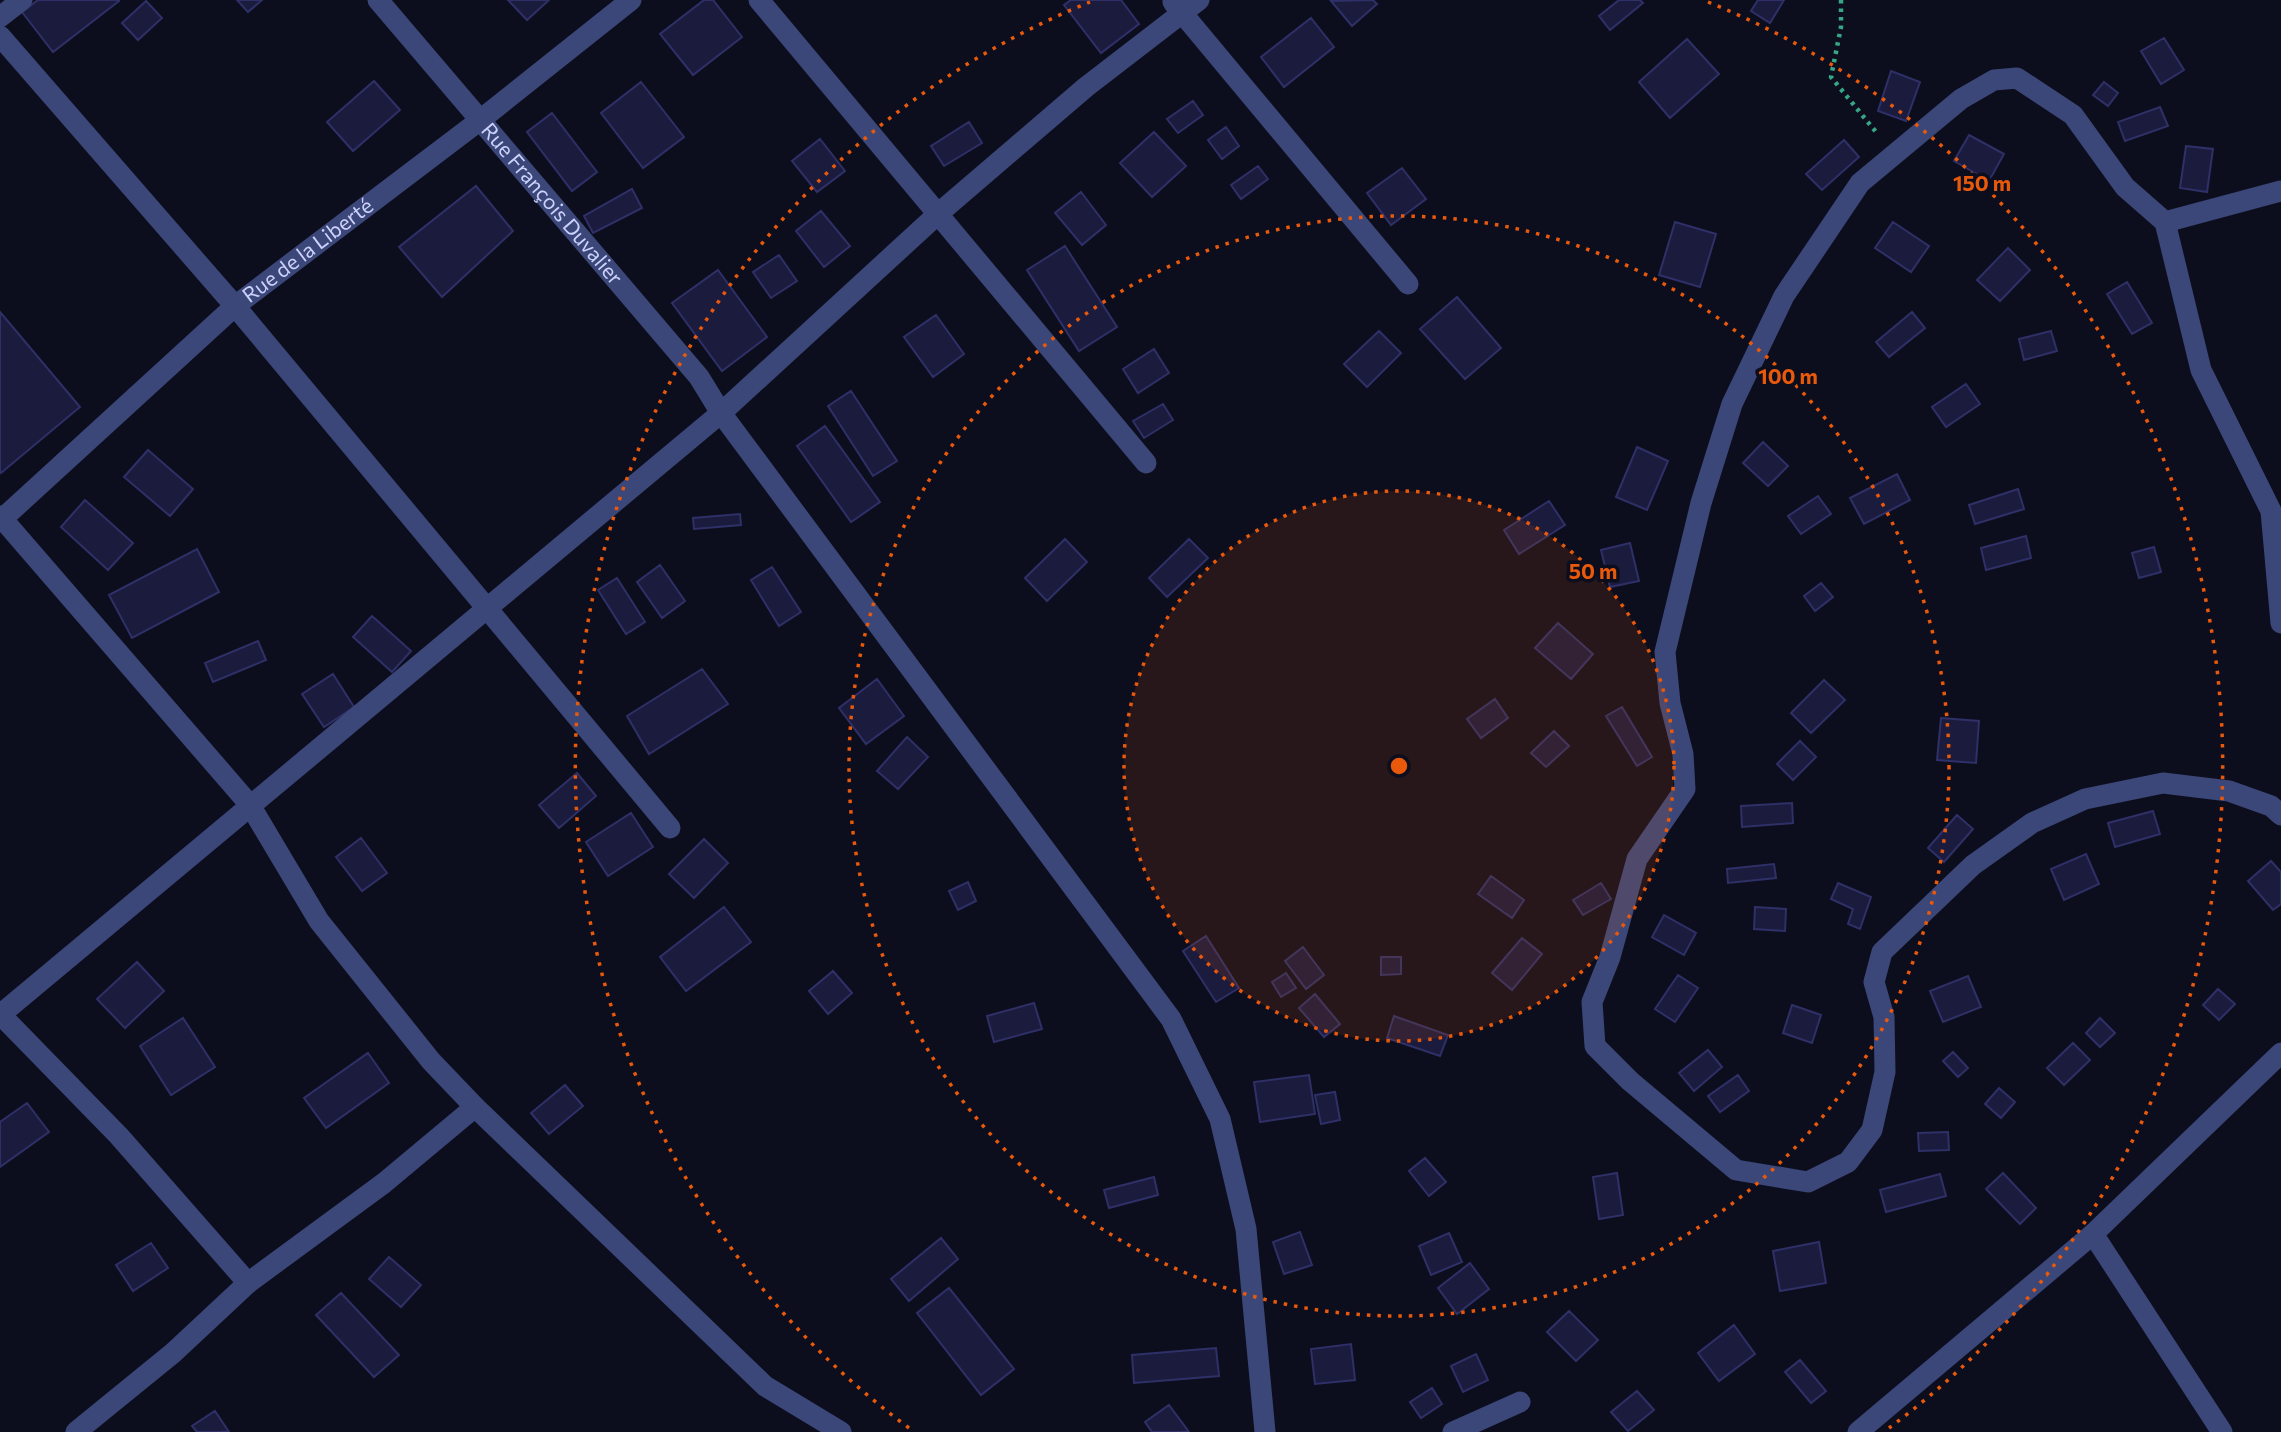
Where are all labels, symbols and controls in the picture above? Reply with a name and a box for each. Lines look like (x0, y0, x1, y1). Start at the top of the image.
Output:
street label: Rue François Duvalier (477, 117, 629, 289)
text: 150 m (1953, 170, 2011, 195)
street label: Rue de la Liberté (237, 192, 377, 307)
text: 100 m (1758, 363, 1818, 388)
text: 50 m (1569, 558, 1617, 583)
centre of rings (1387, 754, 1411, 778)

